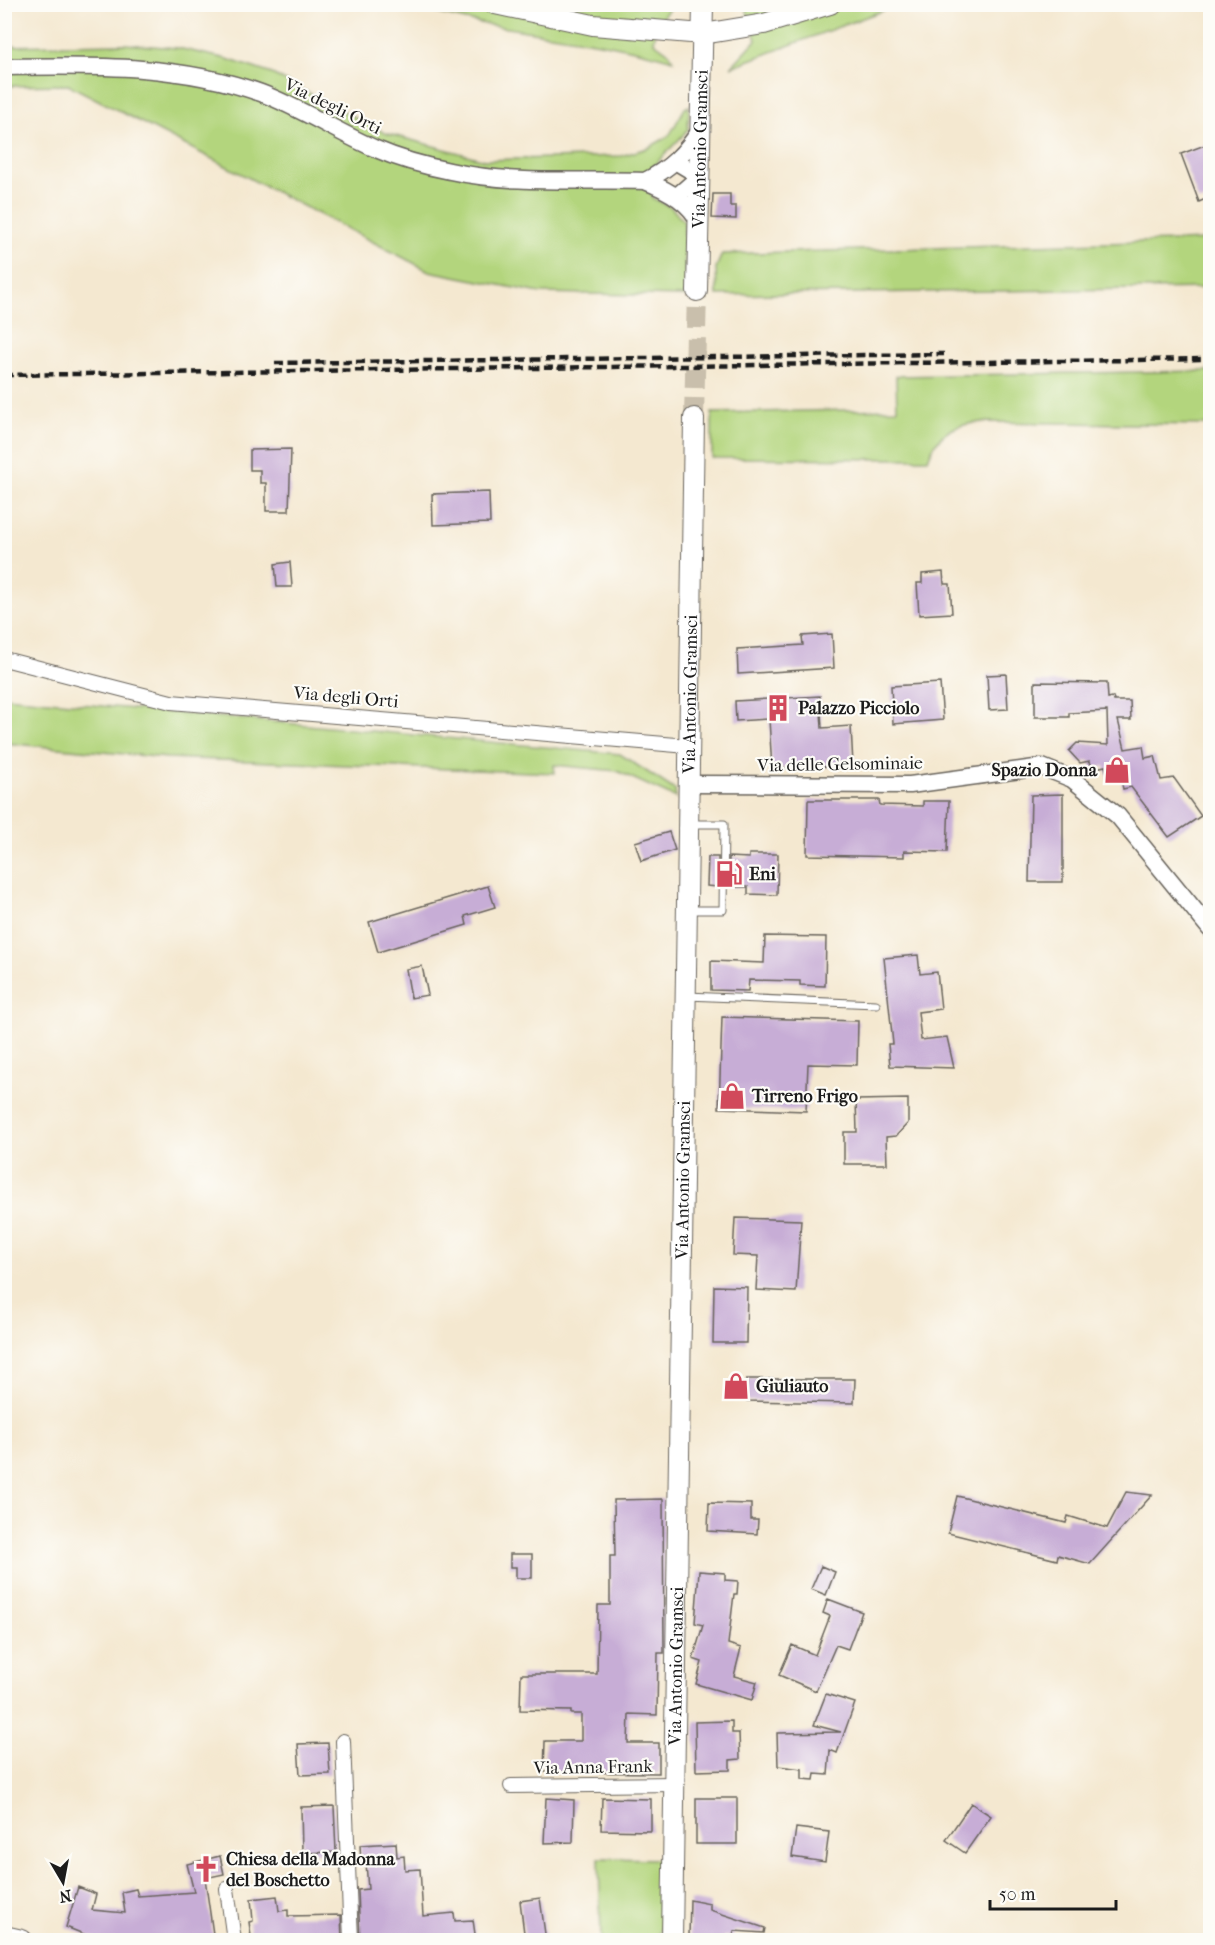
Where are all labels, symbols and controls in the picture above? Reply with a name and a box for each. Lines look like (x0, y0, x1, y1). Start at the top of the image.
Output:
street label: Via Antonio Gramsci (688, 69, 713, 230)
street label: Via degli Orti (280, 73, 385, 139)
street label: Via Antonio Gramsci (679, 614, 702, 775)
street label: Via degli Orti (292, 682, 400, 713)
building icon: Palazzo Picciolo (763, 693, 793, 723)
place label: Palazzo Picciolo (798, 698, 919, 719)
street label: Via delle Gelsominaie (756, 753, 923, 776)
shop icon: Spazio Donna (1102, 755, 1132, 785)
place label: Spazio Donna (992, 760, 1098, 781)
fuel station icon: Eni (714, 859, 744, 889)
place label: Eni (749, 864, 776, 885)
shop icon: Tirreno Frigo (717, 1081, 747, 1111)
place label: Tirreno Frigo (751, 1086, 858, 1107)
street label: Via Antonio Gramsci (672, 1100, 695, 1261)
shop icon: Giuliauto (721, 1371, 751, 1401)
place label: Giuliauto (756, 1376, 828, 1397)
street label: Via Antonio Gramsci (665, 1586, 688, 1747)
street label: Via Anna Frank (532, 1756, 654, 1779)
place label: Chiesa della Madonna del Boschetto (226, 1849, 395, 1891)
north arrow (33, 1852, 93, 1912)
church icon: Chiesa della Madonna del Boschetto (191, 1854, 221, 1884)
scale bar (990, 1873, 1116, 1911)
text: 50 m (999, 1884, 1036, 1905)
text: N (57, 1886, 73, 1907)

